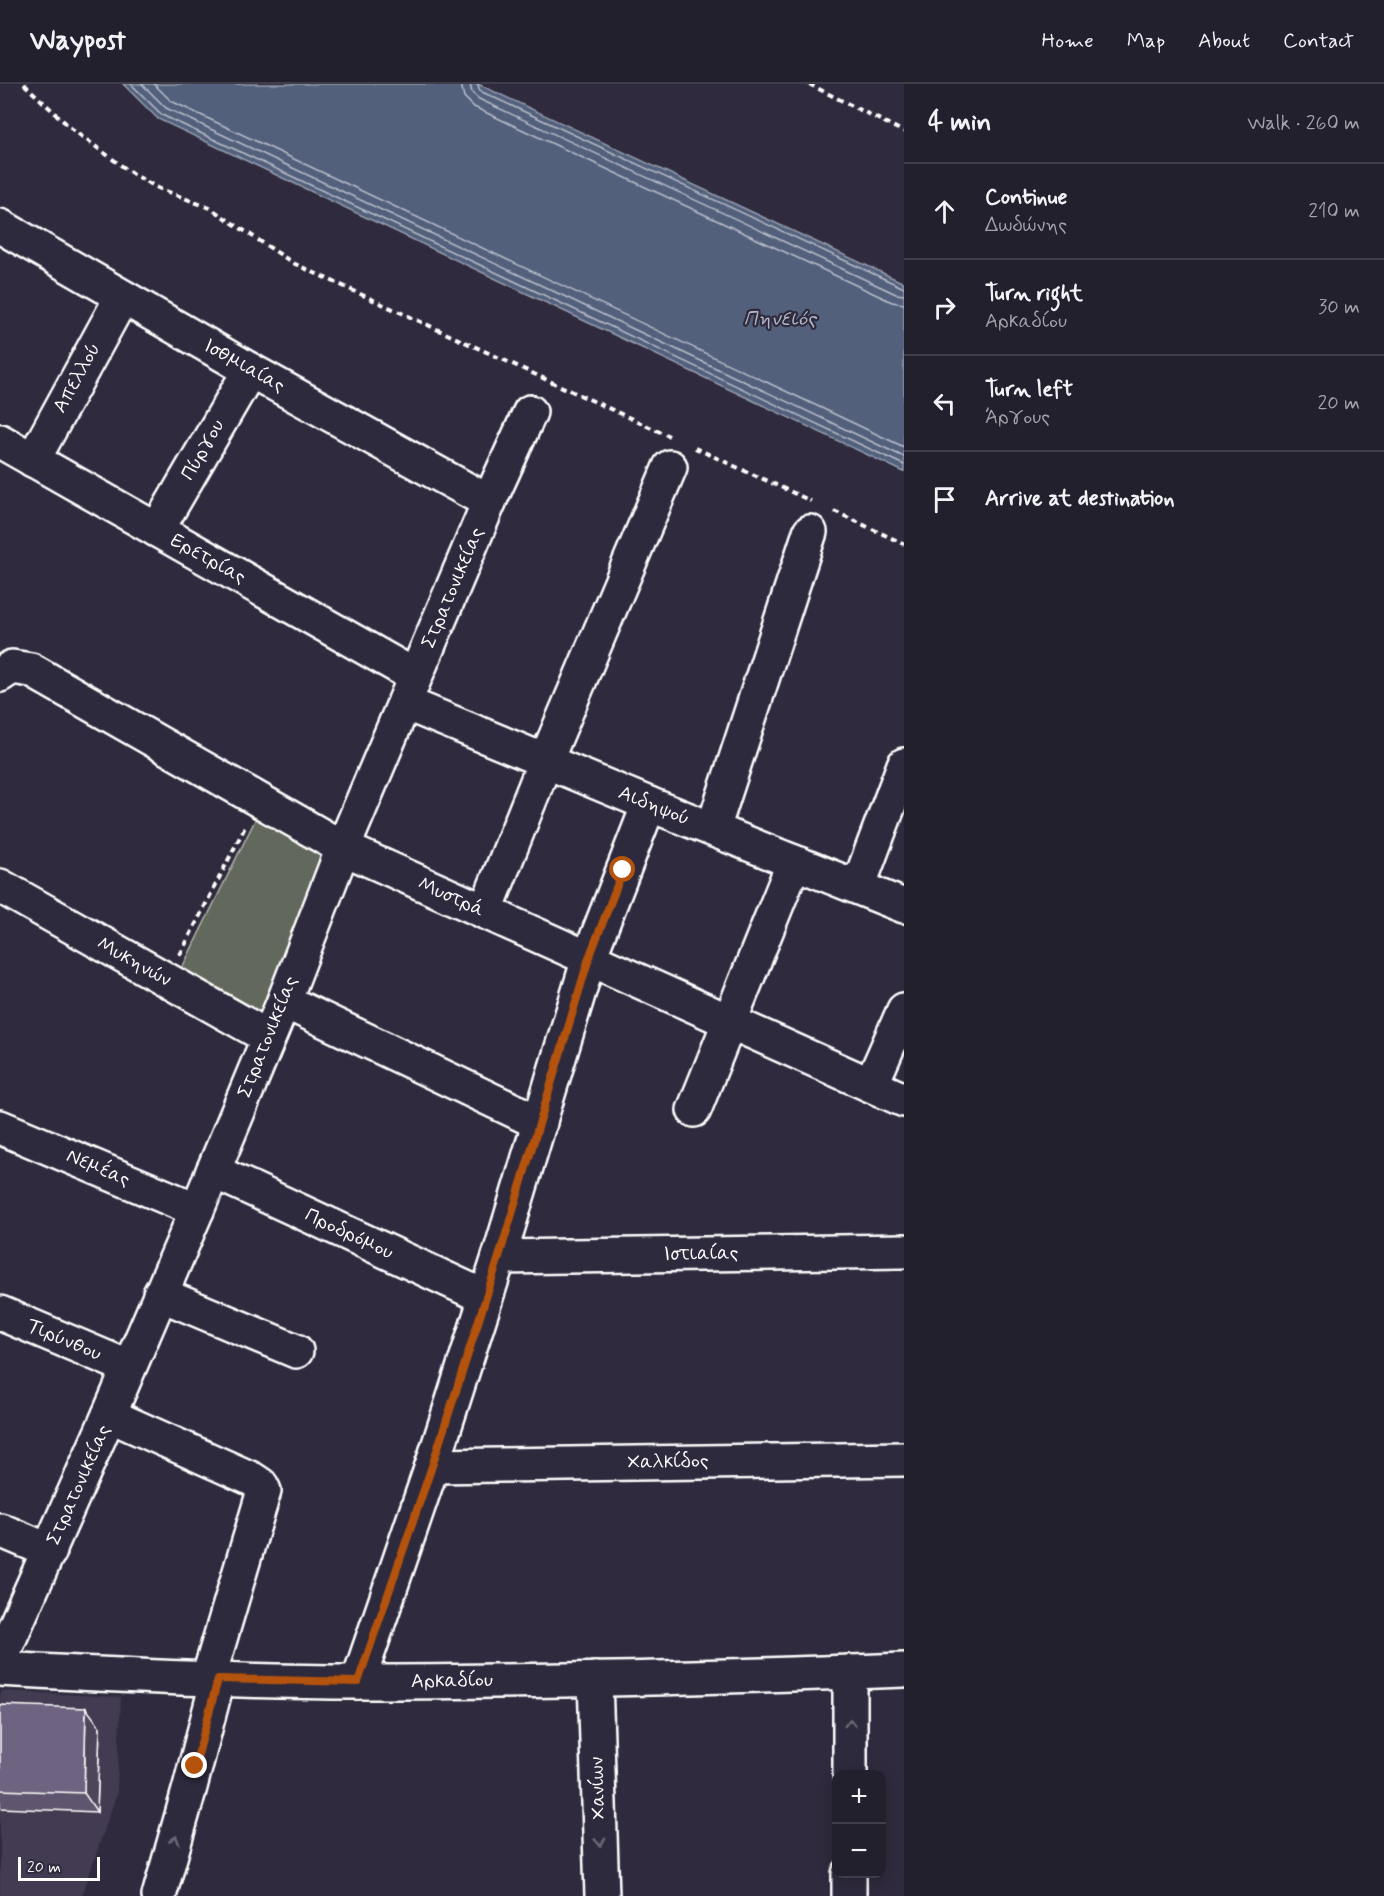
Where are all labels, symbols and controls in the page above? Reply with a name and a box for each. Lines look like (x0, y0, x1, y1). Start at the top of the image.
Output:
text: Waypost (30, 23, 126, 60)
text: Home (1042, 27, 1094, 55)
text: Map (1127, 27, 1165, 55)
text: About (1198, 27, 1250, 55)
text: Contact (1283, 27, 1354, 55)
text: 4 min (928, 106, 991, 140)
text: Walk · 260 m (1247, 110, 1360, 137)
text: Continue (985, 184, 1067, 212)
icon: ahead (928, 195, 961, 228)
text: 210 m (1308, 198, 1360, 225)
text: Δωδώνης (985, 212, 1067, 239)
text: Turn right (985, 280, 1083, 308)
icon: right (928, 291, 961, 324)
text: 30 m (1318, 294, 1360, 321)
water label: Πηνειός (744, 305, 818, 333)
text: Αρκαδίου (985, 308, 1067, 335)
street label: Ισθμιαίας (198, 333, 290, 400)
street label: Απελλού (47, 338, 107, 418)
text: Turn left (985, 376, 1073, 404)
icon: left (928, 387, 961, 420)
text: 20 m (1317, 390, 1360, 417)
text: Άργους (985, 404, 1050, 431)
street label: Πύργου (175, 415, 231, 485)
icon: arrive (928, 483, 961, 516)
text: Arrive at destination (985, 485, 1175, 513)
street label: Στρατονικείας (415, 523, 491, 653)
street label: Ερετρίας (165, 527, 251, 591)
street label: Αιδηψού (614, 779, 694, 833)
route start (609, 856, 635, 882)
street label: Μυστρά (413, 870, 489, 924)
street label: Μυκηνών (92, 930, 176, 994)
street label: Στρατονικείας (231, 972, 305, 1102)
street label: Νεμέας (62, 1143, 134, 1194)
street label: Προδρόμου (300, 1202, 398, 1266)
street label: Ιστιαίας (663, 1240, 739, 1268)
street label: Τιρύνθου (23, 1312, 105, 1368)
street label: Στρατονικείας (40, 1420, 118, 1550)
street label: Χαλκίδος (627, 1448, 709, 1476)
street label: Αρκαδίου (411, 1667, 493, 1695)
one-way arrow (844, 1719, 856, 1728)
route end (181, 1752, 207, 1778)
street label: Χανίων (583, 1756, 613, 1820)
map controls (832, 1770, 886, 1878)
button: + (832, 1770, 886, 1824)
button: − (832, 1824, 886, 1878)
one-way arrow (168, 1835, 180, 1846)
one-way arrow (594, 1838, 606, 1847)
scale bar (18, 1854, 100, 1882)
text: 20 m (27, 1857, 61, 1878)

